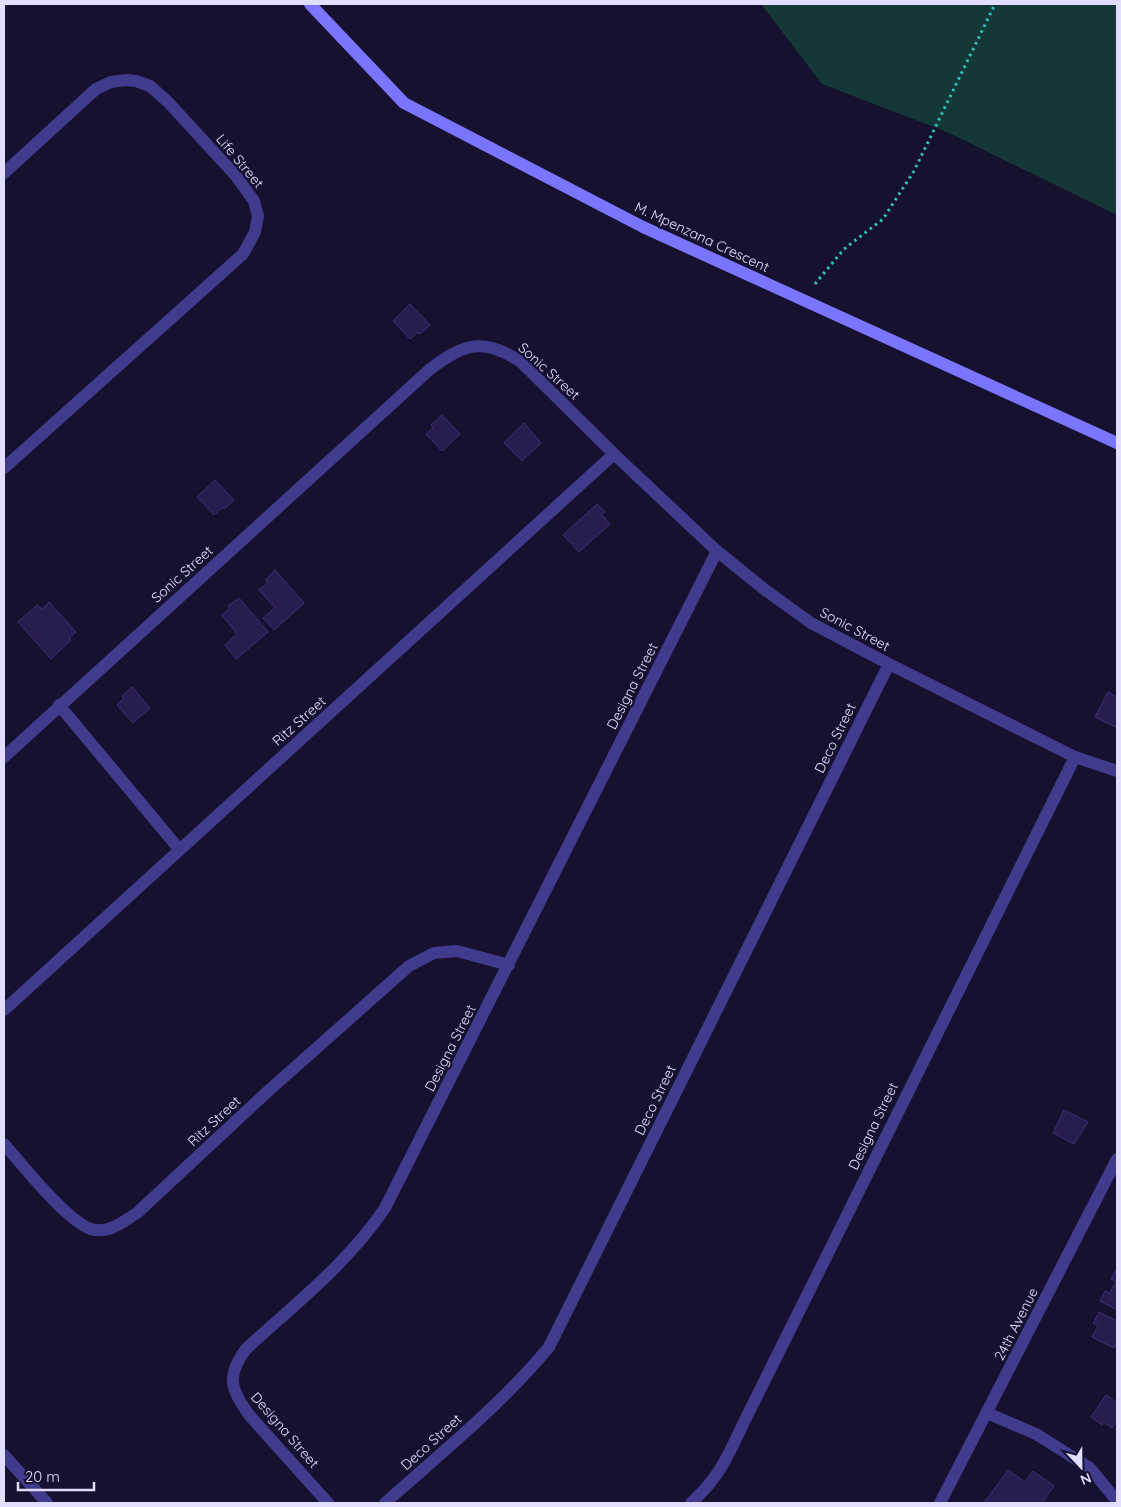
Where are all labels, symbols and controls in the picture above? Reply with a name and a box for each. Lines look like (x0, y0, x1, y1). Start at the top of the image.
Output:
street label: Life Street (212, 130, 268, 192)
street label: M. Mpenzana Crescent (632, 198, 772, 276)
street label: Sonic Street (514, 339, 584, 404)
street label: Sonic Street (147, 541, 217, 606)
street label: Sonic Street (817, 603, 893, 655)
street label: Designa Street (602, 639, 662, 732)
street label: Ritz Street (268, 692, 330, 750)
street label: Deco Street (810, 700, 860, 776)
street label: Designa Street (420, 1001, 480, 1094)
street label: Deco Street (630, 1062, 680, 1138)
street label: Designa Street (844, 1079, 902, 1173)
street label: Ritz Street (184, 1092, 244, 1150)
street label: 24th Avenue (990, 1284, 1042, 1363)
street label: Designa Street (247, 1388, 323, 1472)
street label: Deco Street (397, 1410, 465, 1474)
north arrow (1056, 1442, 1106, 1492)
scale bar (18, 1460, 94, 1492)
text: 20 m (25, 1467, 60, 1486)
text: N (1078, 1469, 1094, 1489)

